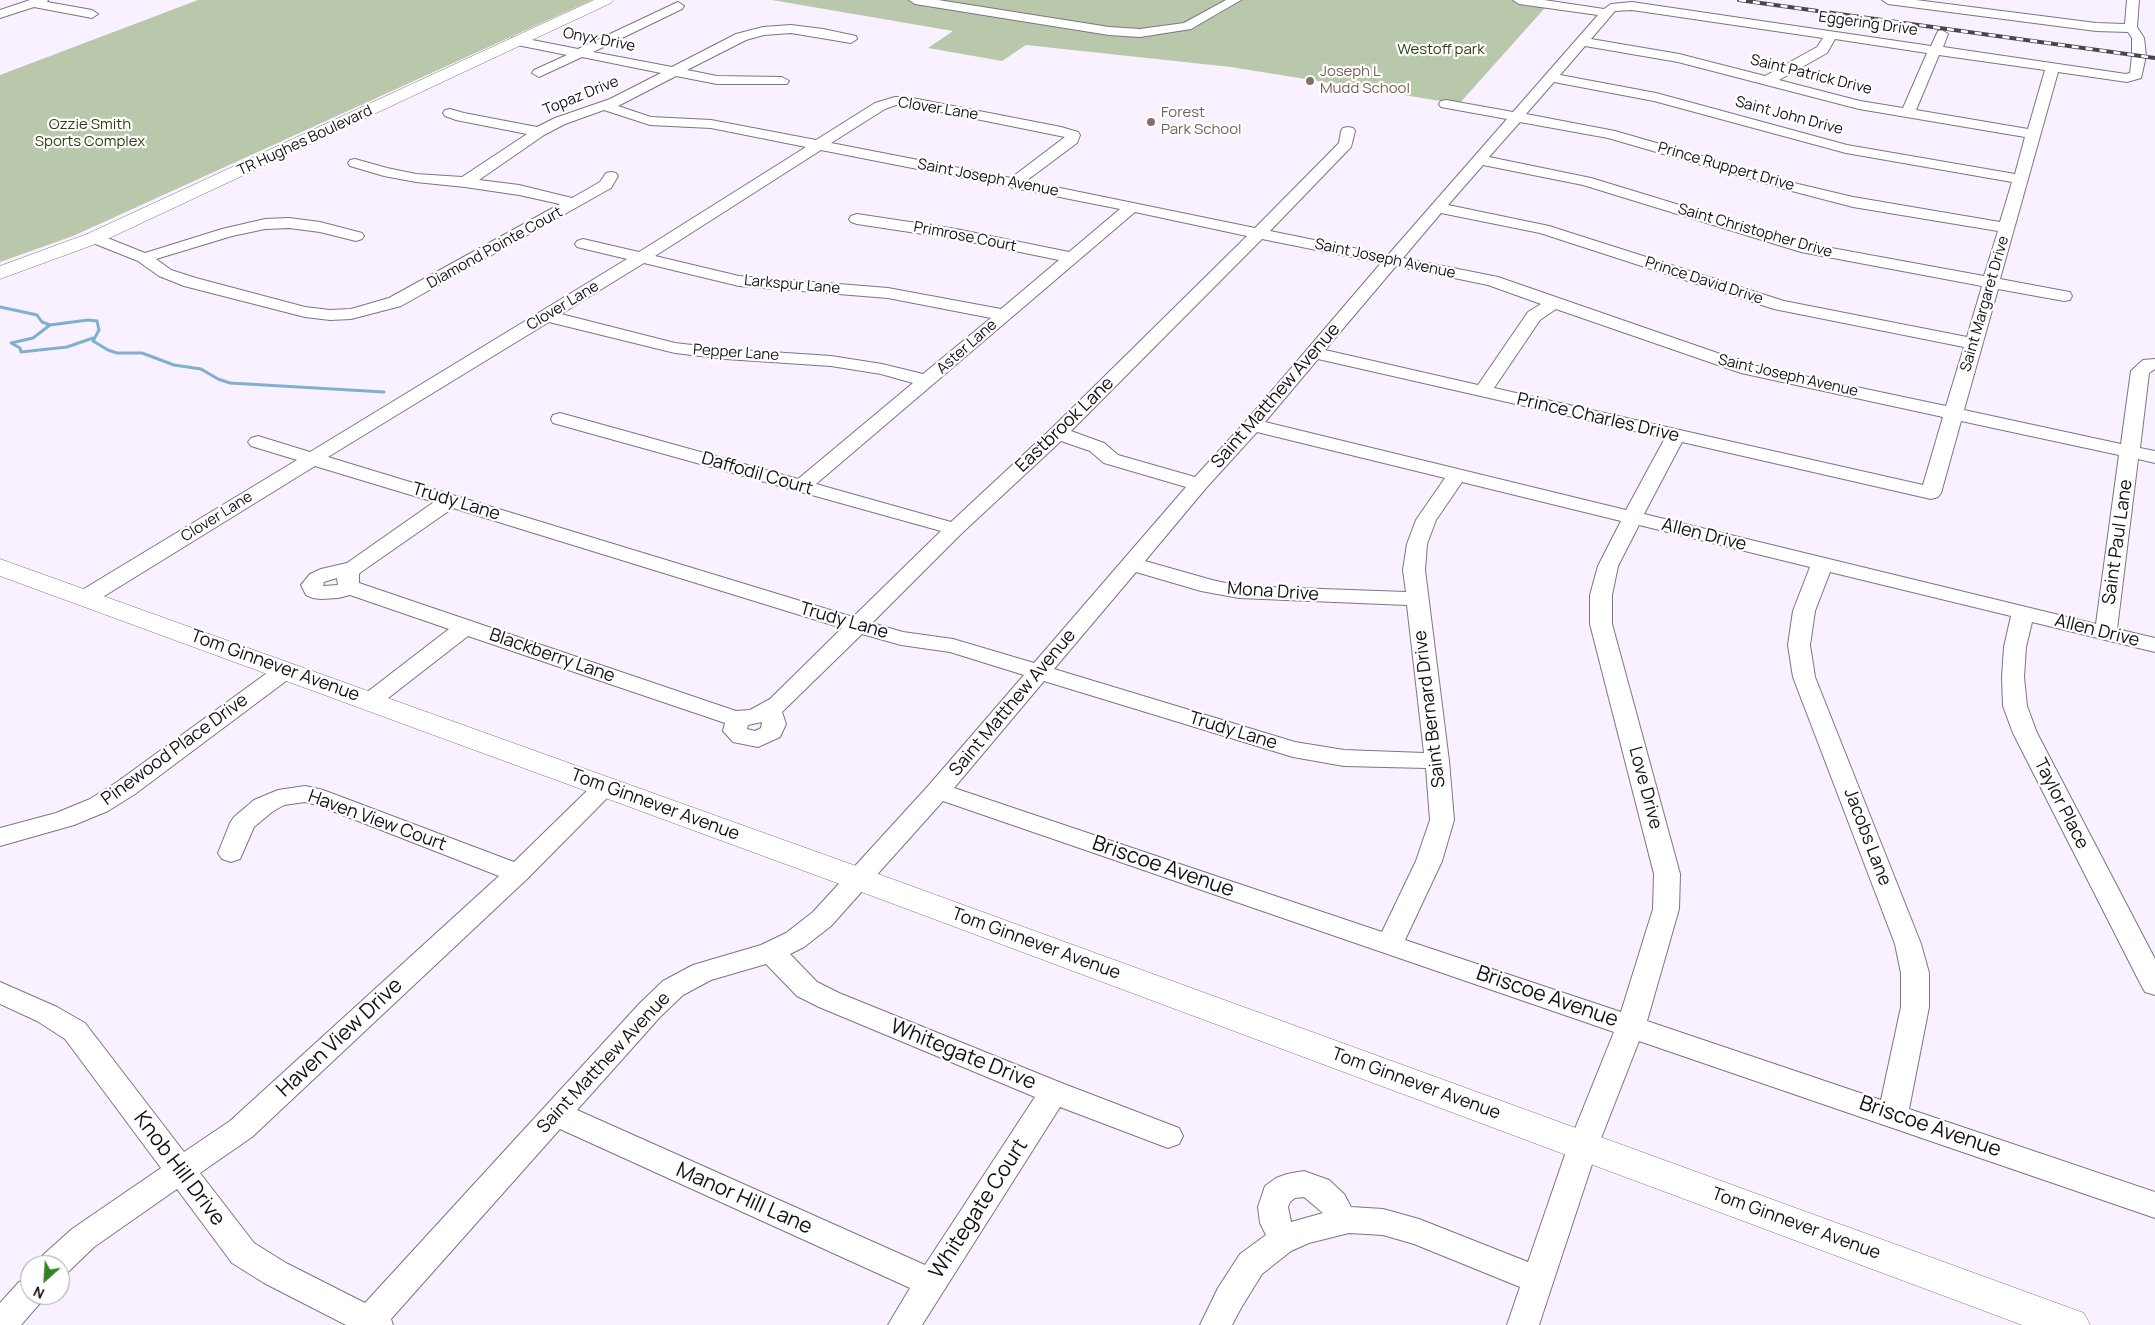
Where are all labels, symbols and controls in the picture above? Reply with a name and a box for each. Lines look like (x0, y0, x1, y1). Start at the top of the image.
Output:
street label: Eggering Drive (1817, 8, 1919, 40)
street label: Onyx Drive (561, 24, 637, 56)
park label: Westoff park (1397, 41, 1485, 59)
street label: Saint Patrick Drive (1748, 51, 1874, 99)
place label: Joseph L Mudd School (1320, 63, 1410, 98)
street label: Topaz Drive (541, 73, 621, 119)
marker: Joseph L Mudd School (1304, 75, 1316, 87)
street label: Saint John Drive (1733, 93, 1845, 139)
street label: Clover Lane (897, 94, 979, 124)
street label: TR Hughes Boulevard (235, 102, 375, 180)
place label: Forest Park School (1161, 104, 1242, 139)
park label: Ozzie Smith Sports Complex (35, 116, 145, 151)
marker: Forest Park School (1145, 116, 1157, 128)
street label: Prince Ruppert Drive (1656, 139, 1796, 195)
street label: Saint Joseph Avenue (916, 155, 1060, 201)
street label: Saint Christopher Drive (1676, 200, 1834, 262)
street label: Diamond Pointe Court (424, 203, 566, 293)
street label: Primrose Court (912, 218, 1018, 256)
street label: Saint Margaret Drive (1957, 234, 2013, 374)
street label: Saint Joseph Avenue (1313, 235, 1457, 283)
street label: Prince David Drive (1643, 253, 1765, 309)
street label: Larkspur Lane (743, 272, 841, 298)
street label: Clover Lane (524, 277, 602, 335)
street label: Aster Lane (933, 316, 1001, 378)
street label: Saint Matthew Avenue (1207, 319, 1345, 473)
street label: Pepper Lane (692, 341, 780, 365)
street label: Saint Joseph Avenue (1716, 351, 1860, 401)
street label: Eastbrook Lane (1011, 373, 1119, 477)
street label: Prince Charles Drive (1515, 389, 1681, 447)
street label: Daffodil Court (699, 448, 815, 500)
street label: Trudy Lane (409, 478, 503, 526)
street label: Saint Paul Lane (2099, 478, 2137, 606)
street label: Clover Lane (178, 488, 256, 546)
street label: Allen Drive (1659, 514, 1749, 556)
street label: Mona Drive (1226, 578, 1320, 606)
street label: Trudy Lane (797, 598, 891, 644)
street label: Allen Drive (2052, 610, 2142, 652)
street label: Blackberry Lane (486, 624, 618, 688)
street label: Tom Ginnever Avenue (188, 625, 362, 707)
street label: Saint Matthew Avenue (945, 625, 1081, 781)
street label: Saint Bernard Drive (1410, 629, 1450, 789)
street label: Pinewood Place Drive (98, 690, 252, 810)
street label: Trudy Lane (1186, 707, 1280, 755)
street label: Love Drive (1624, 744, 1666, 832)
street label: Taylor Place (2029, 755, 2093, 853)
street label: Tom Ginnever Avenue (568, 764, 742, 846)
street label: Jacobs Lane (1839, 785, 1895, 889)
street label: Haven View Court (305, 786, 449, 856)
street label: Briscoe Avenue (1089, 831, 1237, 903)
street label: Tom Ginnever Avenue (949, 903, 1123, 985)
street label: Briscoe Avenue (1473, 961, 1621, 1033)
street label: Haven View Drive (272, 973, 408, 1103)
street label: Saint Matthew Avenue (533, 988, 675, 1138)
street label: Whitegate Drive (886, 1014, 1040, 1096)
street label: Tom Ginnever Avenue (1329, 1043, 1503, 1125)
street label: Briscoe Avenue (1856, 1091, 2004, 1163)
street label: Knob Hill Drive (128, 1107, 230, 1231)
street label: Whitegate Court (924, 1134, 1034, 1284)
street label: Manor Hill Lane (672, 1158, 816, 1240)
street label: Tom Ginnever Avenue (1709, 1183, 1883, 1265)
north arrow (20, 1255, 70, 1305)
text: N (30, 1282, 47, 1304)

